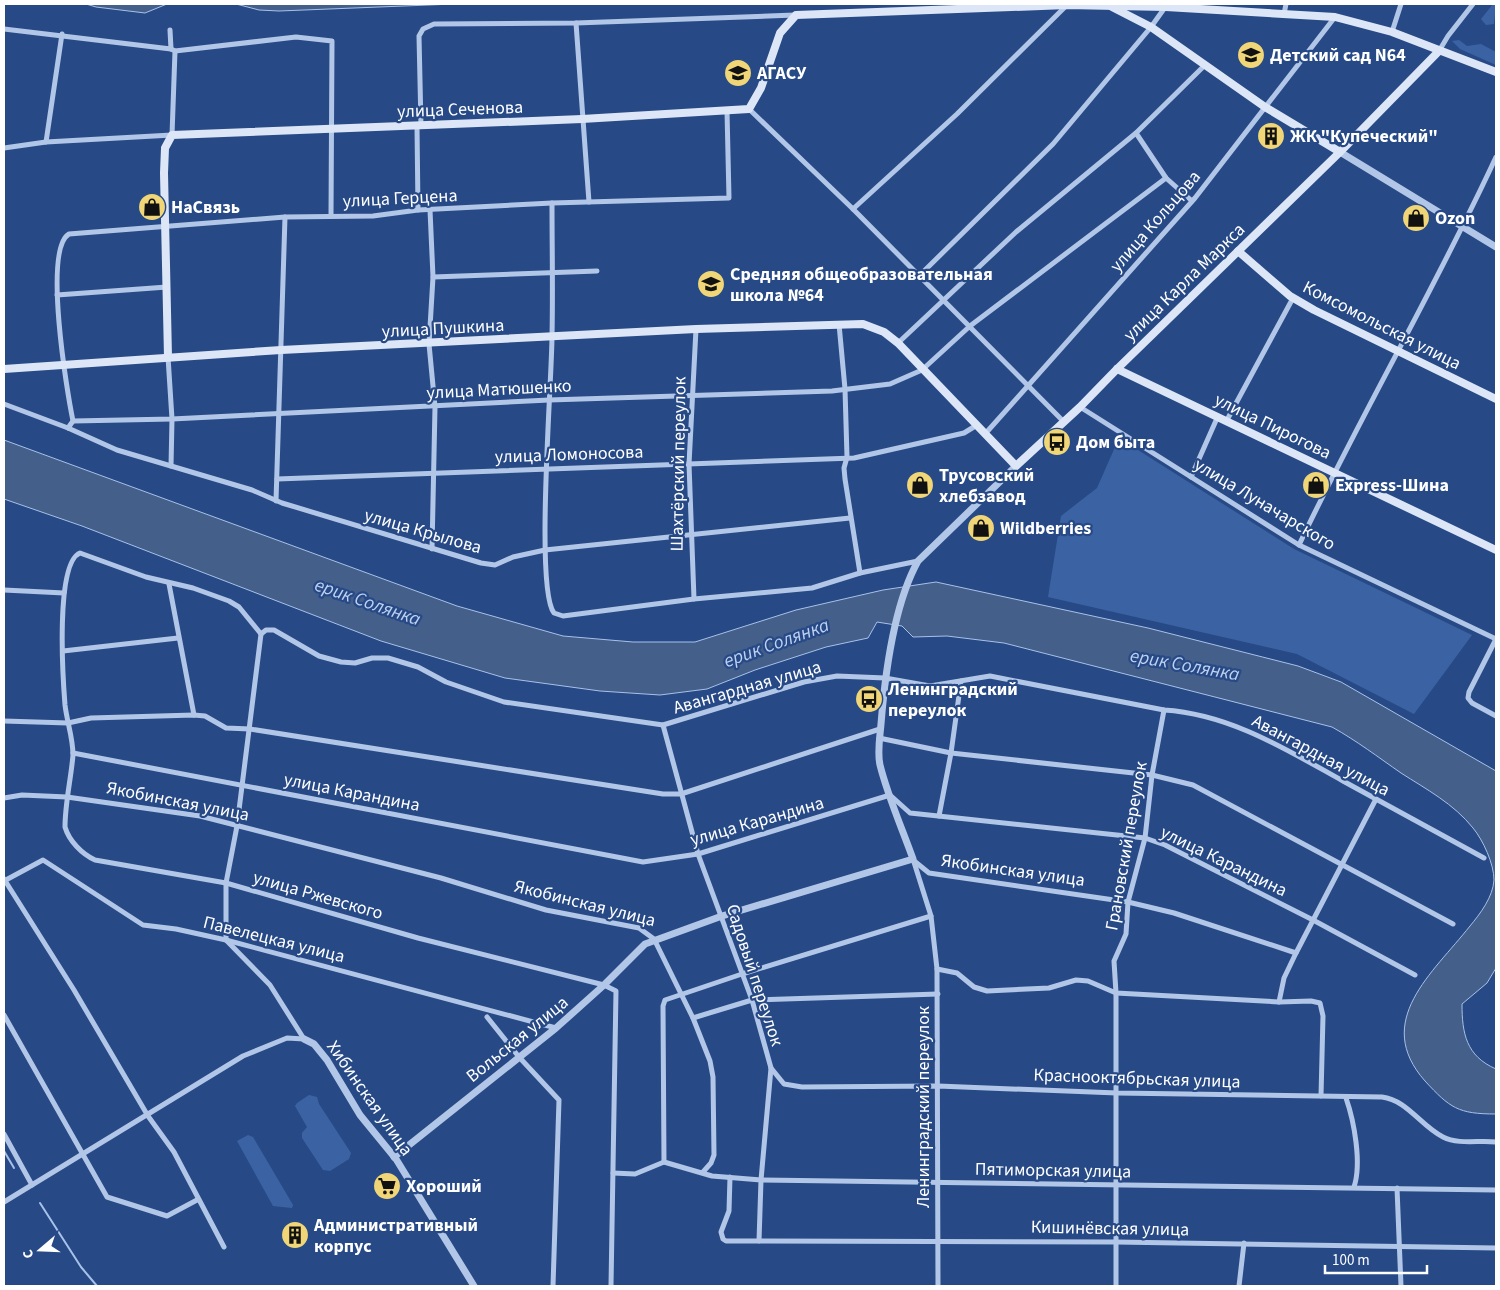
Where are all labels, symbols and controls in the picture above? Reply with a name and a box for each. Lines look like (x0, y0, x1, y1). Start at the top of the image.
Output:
school or university icon: Детский сад N64 (1236, 40, 1266, 70)
place label: Детский сад N64 (1270, 43, 1406, 68)
school or university icon: АГАСУ (723, 58, 753, 88)
place label: АГАСУ (756, 61, 807, 86)
street label: улица Сеченова (397, 95, 524, 124)
building icon: ЖК "Купеческий" (1256, 121, 1286, 151)
place label: ЖК "Купеческий" (1290, 124, 1438, 149)
street label: улица Кольцова (1104, 165, 1207, 278)
street label: улица Герцена (342, 183, 458, 214)
shop icon: НаСвязь (137, 192, 167, 222)
place label: НаСвязь (171, 195, 240, 220)
shop icon: Ozon (1401, 203, 1431, 233)
place label: Ozon (1435, 206, 1475, 231)
street label: улица Карла Маркса (1118, 218, 1251, 347)
place label: Средняя общеобразовательная школа №64 (730, 262, 993, 308)
school or university icon: Средняя общеобразовательная школа №64 (696, 269, 726, 299)
street label: Комсомольская улица (1298, 275, 1465, 376)
street label: улица Пушкина (381, 313, 505, 344)
street label: улица Матюшенко (426, 373, 572, 406)
street label: Шахтёрский переулок (664, 376, 693, 552)
street label: улица Пирогова (1210, 387, 1335, 466)
bus stop icon: Дом быта (1042, 427, 1072, 457)
place label: Дом быта (1076, 430, 1155, 455)
street label: улица Ломоносова (494, 439, 644, 470)
street label: улица Луначарского (1189, 452, 1340, 557)
place label: Трусовский хлебзавод (939, 463, 1034, 509)
shop icon: Трусовский хлебзавод (905, 470, 935, 500)
shop icon: Express-Шина (1301, 470, 1331, 500)
place label: Express-Шина (1335, 473, 1449, 498)
street label: улица Крылова (361, 503, 484, 560)
shop icon: Wildberries (966, 513, 996, 543)
place label: Wildberries (1000, 516, 1091, 541)
water label: ерик Солянка (311, 572, 424, 633)
water label: ерик Солянка (720, 612, 833, 675)
water label: ерик Солянка (1128, 643, 1242, 688)
street label: Авангардная улица (670, 654, 824, 721)
place label: Ленинградский переулок (887, 677, 1018, 723)
bus stop icon: Ленинградский переулок (854, 684, 884, 714)
street label: Авангардная улица (1247, 709, 1394, 802)
street label: Грановский переулок (1099, 760, 1154, 933)
street label: улица Карандина (282, 767, 422, 818)
street label: Якобинская улица (104, 775, 251, 828)
street label: улица Карандина (687, 790, 827, 853)
street label: улица Карандина (1156, 820, 1291, 903)
street label: Якобинская улица (939, 848, 1086, 893)
street label: улица Ржевского (250, 865, 386, 926)
street label: Якобинская улица (512, 874, 658, 933)
street label: Садовый переулок (720, 901, 789, 1050)
street label: Павелецкая улица (200, 910, 347, 969)
street label: Вольская улица (461, 990, 574, 1088)
street label: Ленинградский переулок (911, 1006, 936, 1208)
street label: Хибинская улица (320, 1036, 419, 1161)
street label: Краснооктябрьская улица (1033, 1062, 1241, 1095)
street label: Пятиморская улица (975, 1157, 1131, 1184)
supermarket icon: Хороший (372, 1171, 402, 1201)
place label: Хороший (406, 1174, 482, 1199)
place label: Административный корпус (313, 1213, 478, 1259)
street label: Кишинёвская улица (1031, 1215, 1189, 1242)
building icon: Административный корпус (280, 1220, 310, 1250)
north arrow (15, 1225, 65, 1275)
scale bar (1325, 1242, 1428, 1274)
text: С (18, 1247, 39, 1261)
text: 100 m (1332, 1250, 1370, 1271)

